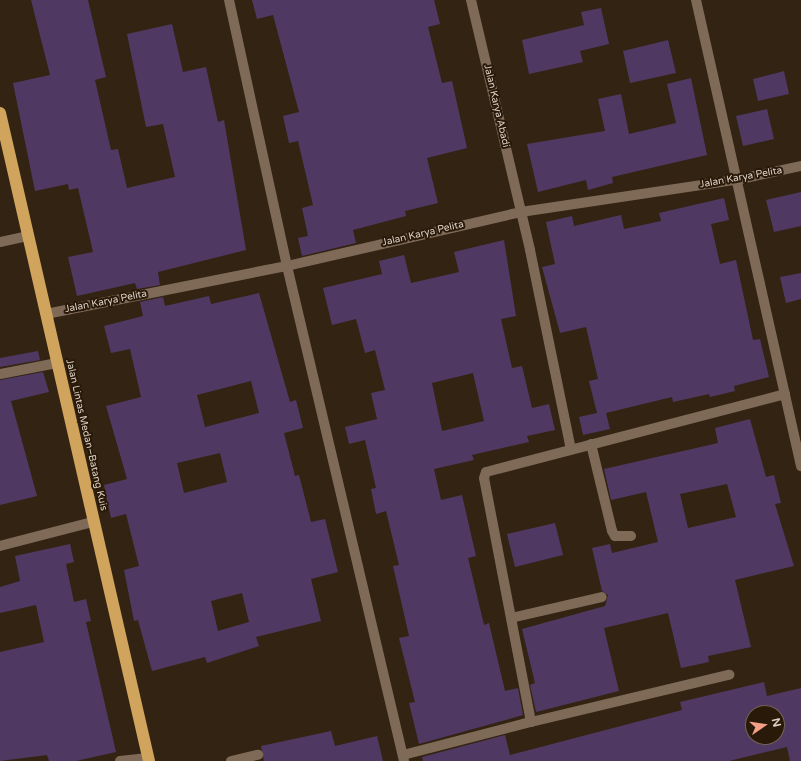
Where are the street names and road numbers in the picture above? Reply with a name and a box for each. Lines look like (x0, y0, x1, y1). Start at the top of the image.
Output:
street label: Jalan Karya Abadi (481, 63, 511, 149)
street label: Jalan Karya Pelita (699, 165, 783, 191)
street label: Jalan Karya Pelita (381, 219, 465, 249)
street label: Jalan Karya Pelita (64, 288, 148, 316)
street label: Jalan Lintas Medan–Batang Kuis (63, 358, 109, 512)

